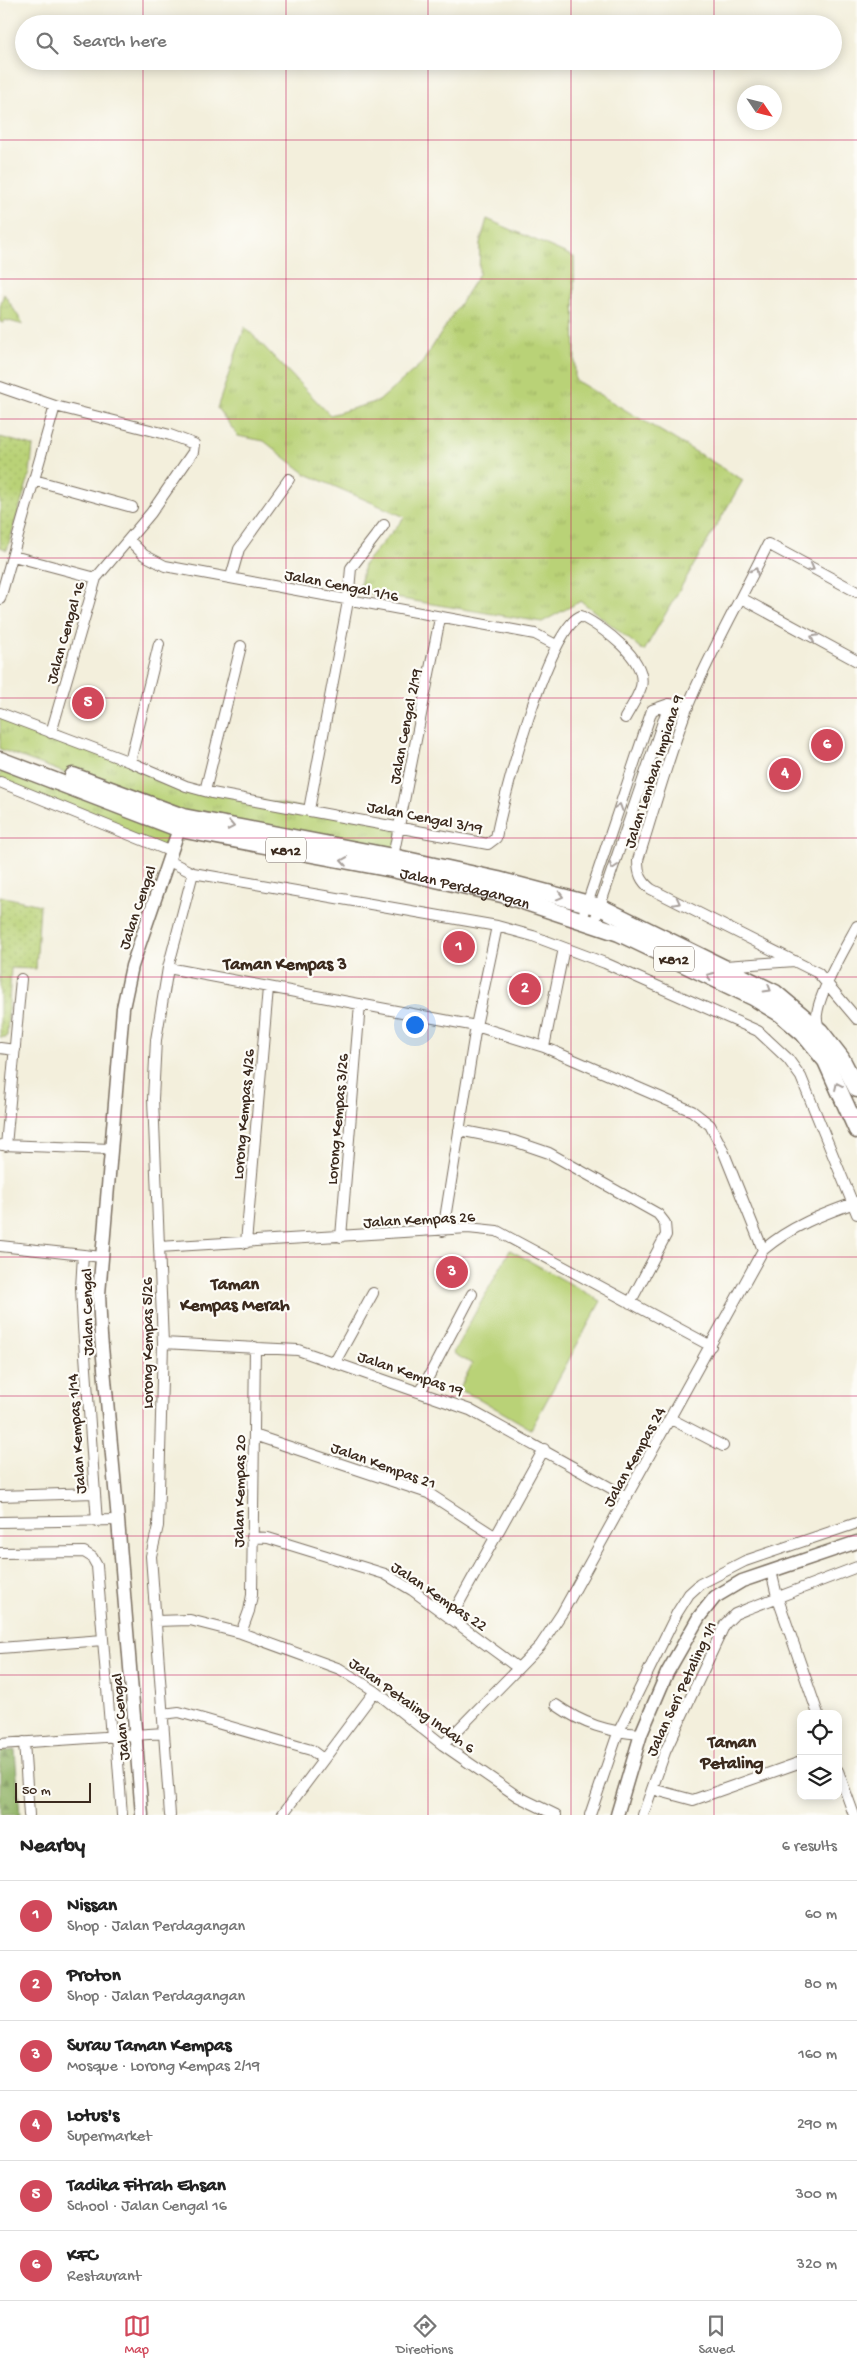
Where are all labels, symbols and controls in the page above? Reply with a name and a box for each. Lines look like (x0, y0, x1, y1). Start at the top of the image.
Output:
search box (15, 15, 842, 70)
icon: search (33, 29, 61, 57)
text: Search here (73, 31, 167, 54)
north arrow (737, 85, 782, 130)
one-way arrow (806, 561, 815, 571)
street label: Jalan Cengal 1/16 (283, 567, 401, 608)
one-way arrow (749, 568, 759, 577)
street label: Jalan Cengal 16 (44, 579, 91, 686)
one-way arrow (810, 634, 819, 644)
street label: Jalan Cengal 2/19 (387, 667, 428, 786)
pin: 5 (72, 684, 104, 722)
street label: Jalan Lembah Impiana 9 (622, 693, 689, 851)
pin: 6 (811, 726, 843, 764)
pin: 4 (769, 755, 801, 793)
street label: Jalan Cengal 3/19 (365, 799, 484, 840)
one-way arrow (613, 803, 623, 812)
one-way arrow (227, 821, 235, 831)
road number: K812 (266, 838, 306, 862)
one-way arrow (339, 856, 347, 867)
one-way arrow (609, 861, 619, 870)
street label: Jalan Cengal (116, 864, 162, 952)
street label: Jalan Perdagangan (398, 865, 532, 916)
one-way arrow (555, 890, 564, 901)
one-way arrow (672, 896, 681, 906)
pin: 1 (443, 928, 475, 966)
road number: K812 (654, 946, 694, 972)
district label: Taman Kempas 3 (221, 955, 347, 976)
pin: 2 (509, 970, 541, 1008)
one-way arrow (706, 972, 715, 982)
one-way arrow (762, 982, 771, 992)
your location (402, 1012, 428, 1038)
street label: Lorong Kempas 4/26 (230, 1047, 261, 1180)
street label: Lorong Kempas 3/26 (324, 1052, 355, 1186)
one-way arrow (833, 1082, 844, 1091)
street label: Jalan Kempas 26 (363, 1209, 476, 1234)
pin: 3 (436, 1253, 468, 1291)
street label: Jalan Cengal (79, 1268, 100, 1356)
district label: Taman Kempas Merah (179, 1275, 290, 1317)
street label: Lorong Kempas 5/26 (140, 1276, 159, 1409)
street label: Jalan Kempas 19 (355, 1348, 465, 1402)
street label: Jalan Kempas 1/14 (65, 1373, 92, 1494)
street label: Jalan Kempas 24 (601, 1404, 672, 1511)
street label: Jalan Kempas 20 (231, 1434, 252, 1548)
street label: Jalan Kempas 21 (328, 1439, 438, 1495)
street label: Jalan Kempas 22 (386, 1559, 490, 1637)
street label: Jalan Seri Petaling 1/1 (644, 1619, 723, 1760)
street label: Jalan Petaling Indah 6 (344, 1655, 478, 1760)
street label: Jalan Cengal (109, 1672, 136, 1761)
map controls (797, 1710, 842, 1800)
button: locate (797, 1710, 842, 1755)
district label: Taman Petaling (699, 1733, 764, 1775)
button: layers (797, 1755, 842, 1800)
scale bar (15, 1780, 91, 1803)
text: 50 m (22, 1783, 51, 1800)
text: Nearby (20, 1835, 85, 1860)
text: 6 results (782, 1838, 837, 1857)
text: Nissan (67, 1895, 117, 1918)
text: 1 (33, 1906, 39, 1925)
text: 60 m (805, 1906, 837, 1925)
text: Shop · Jalan Perdagangan (67, 1918, 245, 1937)
text: Proton (67, 1965, 121, 1988)
text: 2 (32, 1976, 40, 1995)
text: 80 m (804, 1976, 837, 1995)
text: Shop · Jalan Perdagangan (67, 1988, 245, 2007)
text: Surau Taman Kempas (67, 2035, 232, 2058)
text: 3 (32, 2046, 40, 2065)
text: 160 m (798, 2046, 837, 2065)
text: Mosque · Lorong Kempas 2/19 (67, 2058, 260, 2077)
text: Lotus's (67, 2105, 119, 2128)
text: 4 (32, 2116, 40, 2135)
text: 290 m (797, 2116, 837, 2135)
text: Supermarket (67, 2128, 152, 2147)
text: Tadika Fitrah Ehsan (67, 2175, 226, 2198)
text: 5 (32, 2186, 40, 2205)
text: 300 m (795, 2186, 837, 2205)
text: School · Jalan Cengal 16 (67, 2198, 227, 2217)
text: KFC (67, 2245, 98, 2268)
text: 6 (32, 2256, 40, 2275)
text: 320 m (797, 2256, 837, 2275)
text: Restaurant (67, 2268, 141, 2287)
tab: Map (123, 2312, 151, 2359)
tab: Directions (396, 2312, 453, 2359)
tab: Saved (698, 2312, 734, 2359)

